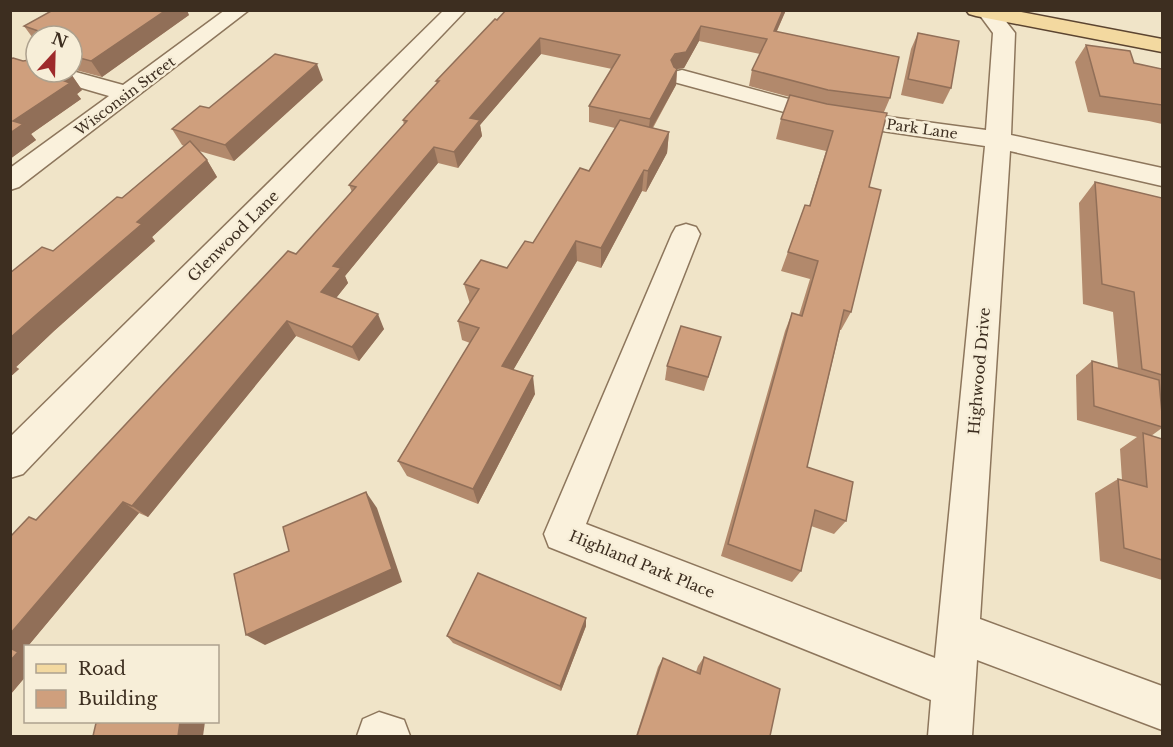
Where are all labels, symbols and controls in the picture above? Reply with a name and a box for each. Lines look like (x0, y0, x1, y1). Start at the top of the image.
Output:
north arrow (24, 24, 84, 84)
text: N (49, 28, 70, 52)
street label: Wisconsin Street (71, 52, 179, 140)
street label: Park Lane (885, 115, 959, 143)
street label: Glenwood Lane (183, 186, 283, 286)
street label: Highwood Drive (964, 307, 994, 435)
street label: Highland Park Place (566, 526, 718, 602)
legend (24, 645, 219, 723)
text: Road (78, 658, 126, 680)
text: Building (78, 688, 157, 710)

